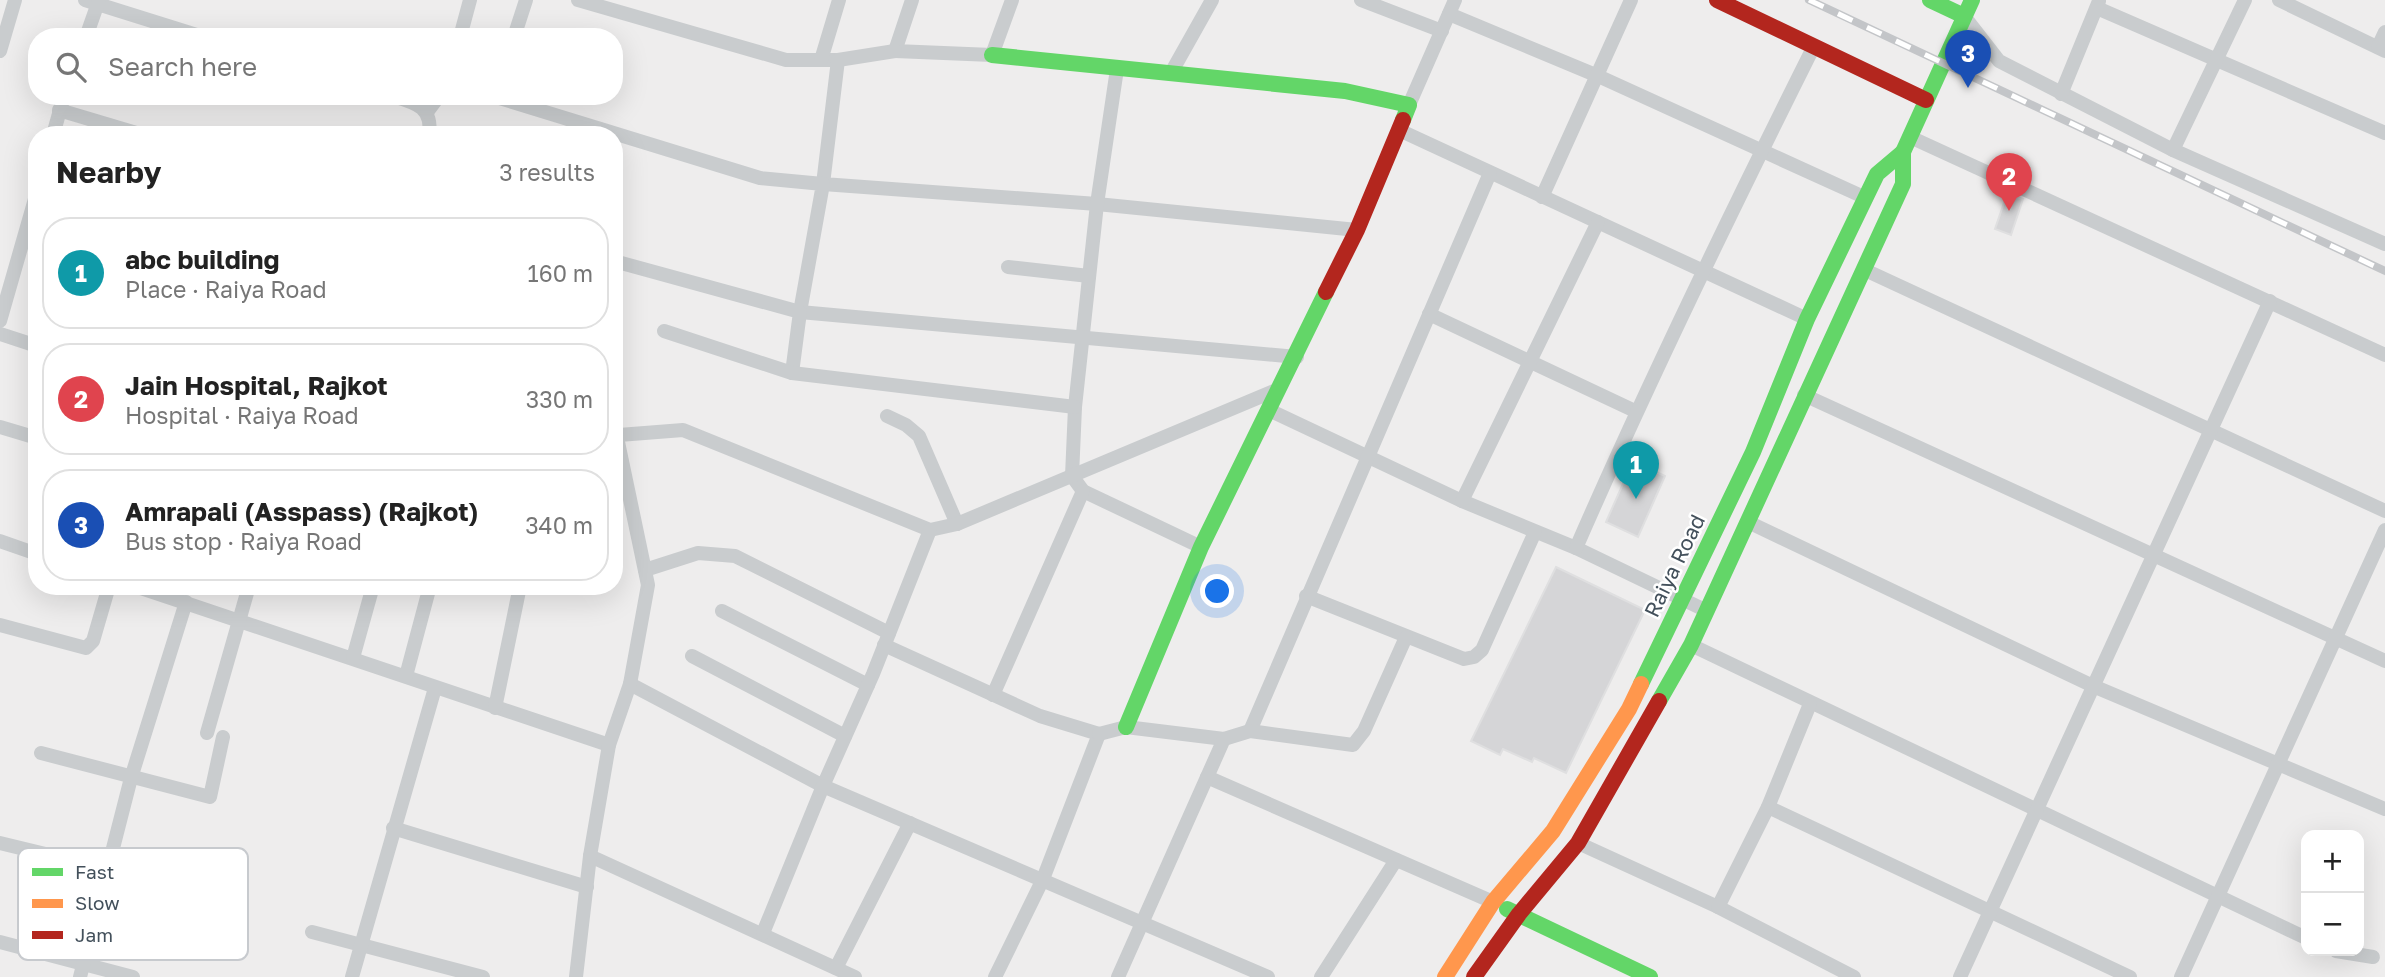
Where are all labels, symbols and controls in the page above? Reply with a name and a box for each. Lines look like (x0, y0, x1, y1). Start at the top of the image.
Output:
search box (28, 28, 623, 105)
pin: 3 (1945, 30, 1991, 88)
icon: search (52, 48, 90, 86)
text: Search here (108, 51, 257, 82)
pin: 2 (1986, 153, 2032, 211)
text: Nearby (56, 154, 161, 190)
text: 3 results (499, 158, 595, 186)
text: abc building (125, 244, 280, 275)
text: 1 (75, 259, 87, 287)
text: 160 m (528, 259, 593, 287)
text: Place · Raiya Road (125, 275, 327, 303)
text: Jain Hospital, Rajkot (125, 370, 388, 401)
text: 2 (74, 385, 88, 413)
text: 330 m (526, 385, 593, 413)
text: Hospital · Raiya Road (125, 401, 359, 429)
pin: 1 (1613, 441, 1659, 499)
text: Amrapali (Asspass) (Rajkot) (125, 496, 478, 527)
street label: Raiya Road (1638, 510, 1710, 621)
text: 3 (74, 511, 88, 539)
text: 340 m (525, 511, 593, 539)
text: Bus stop · Raiya Road (125, 527, 362, 555)
your location (1200, 574, 1234, 608)
map controls (2301, 830, 2364, 956)
button: + (2301, 830, 2364, 893)
legend (18, 848, 248, 960)
text: Fast (75, 860, 114, 883)
text: Slow (75, 891, 120, 914)
button: − (2301, 893, 2364, 956)
text: Jam (75, 923, 113, 946)

